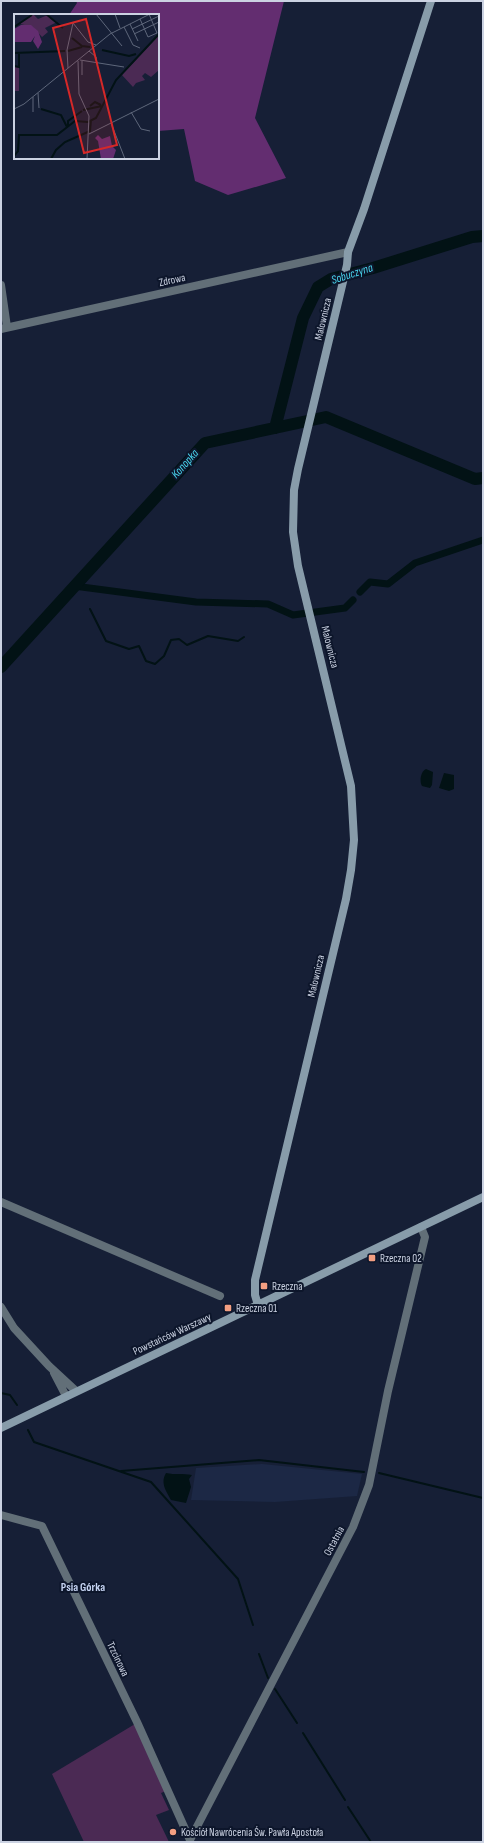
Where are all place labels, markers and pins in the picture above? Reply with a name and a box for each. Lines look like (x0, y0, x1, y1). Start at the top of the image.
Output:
place label: Rzeczna 02 (380, 1252, 422, 1265)
marker: Rzeczna 02 (367, 1253, 377, 1263)
place label: Rzeczna (272, 1280, 303, 1293)
marker: Rzeczna (259, 1281, 269, 1291)
place label: Rzeczna 01 (236, 1302, 277, 1315)
marker: Rzeczna 01 (223, 1303, 233, 1313)
place label: Kościół Nawrócenia Św. Pawła Apostoła (181, 1826, 323, 1839)
marker: Kościół Nawrócenia Św. Pawła Apostoła (168, 1827, 178, 1837)

